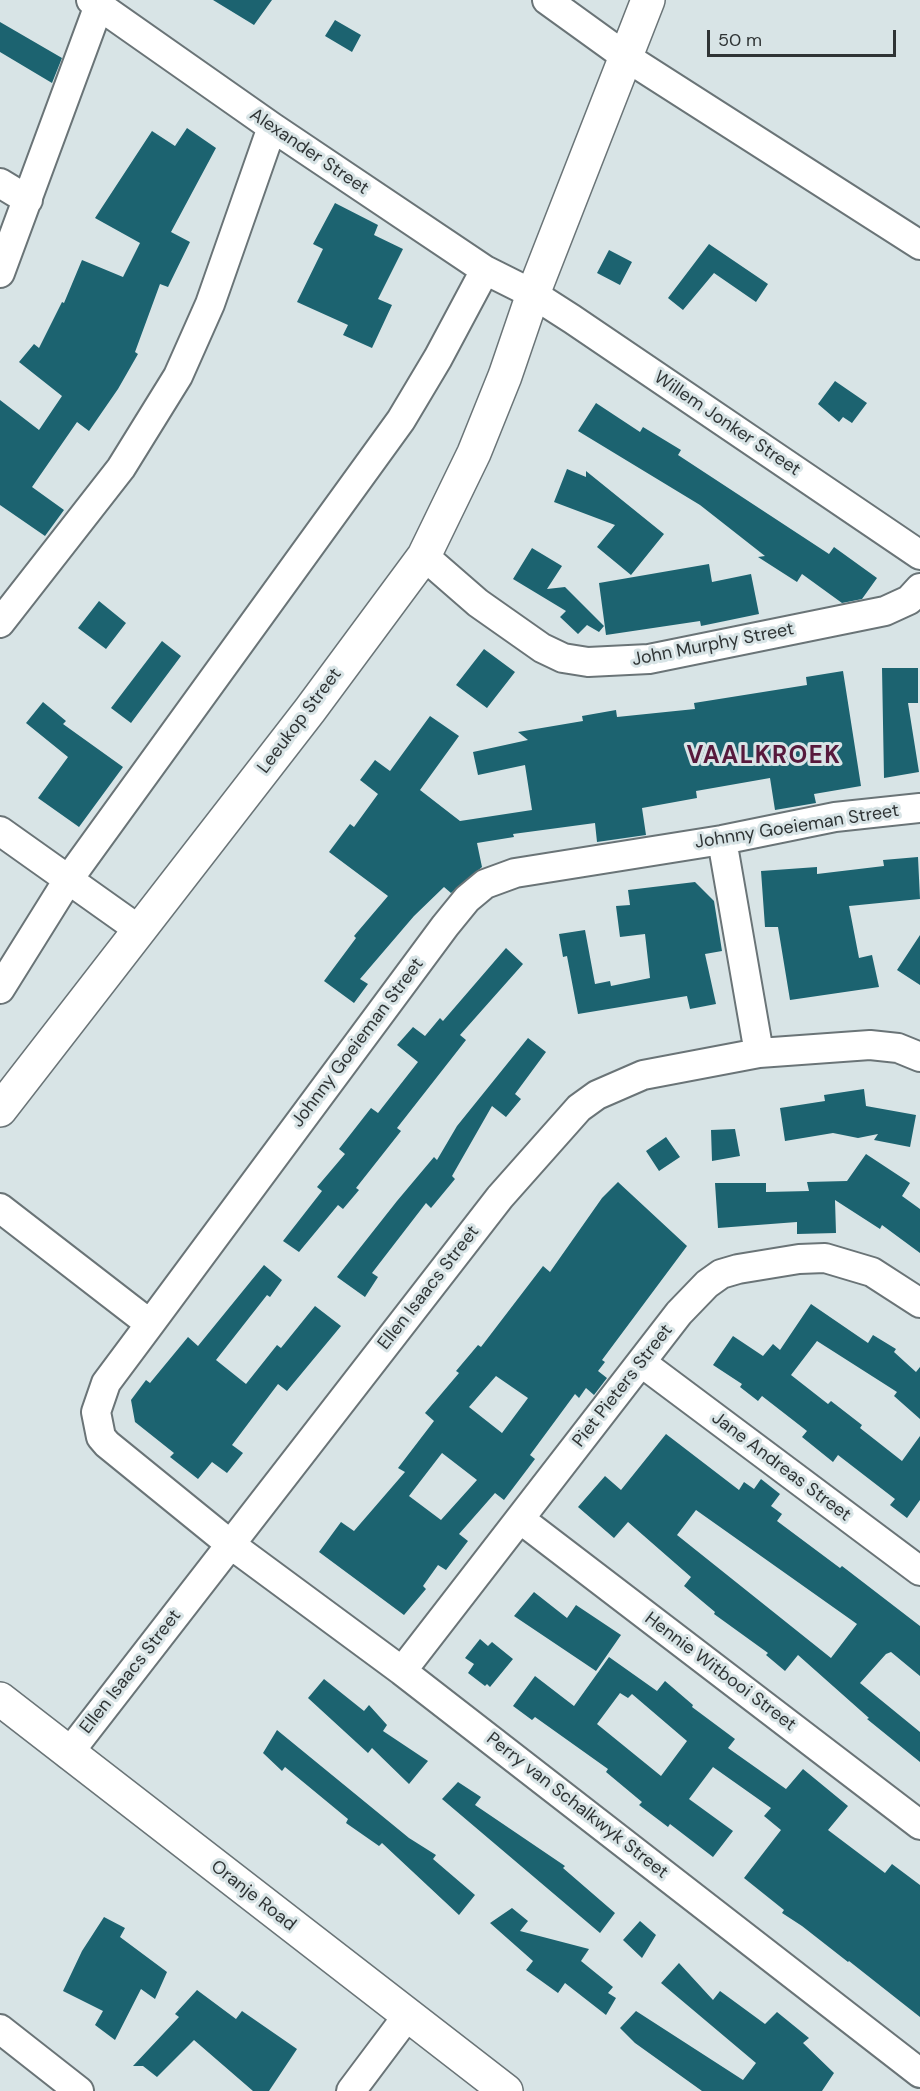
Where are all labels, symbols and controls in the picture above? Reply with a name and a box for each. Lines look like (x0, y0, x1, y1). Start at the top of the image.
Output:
scale bar (710, 18, 899, 56)
text: 50 m (718, 28, 762, 52)
street label: Alexander Street (245, 104, 373, 200)
street label: Willem Jonker Street (650, 367, 804, 481)
street label: John Murphy Street (630, 619, 796, 671)
street label: Leeukop Street (253, 664, 347, 778)
district label: VAALKROEK (686, 743, 842, 771)
street label: Johnny Goeieman Street (693, 800, 901, 854)
street label: Johnny Goeieman Street (287, 954, 429, 1132)
street label: Ellen Isaacs Street (374, 1222, 484, 1354)
street label: Piet Pieters Street (568, 1320, 678, 1452)
street label: Jane Andreas Street (707, 1408, 855, 1526)
street label: Ellen Isaacs Street (76, 1606, 186, 1738)
street label: Hennie Witbooi Street (640, 1608, 800, 1736)
street label: Perry van Schalkwyk Street (482, 1728, 672, 1884)
street label: Oranje Road (206, 1856, 300, 1936)

